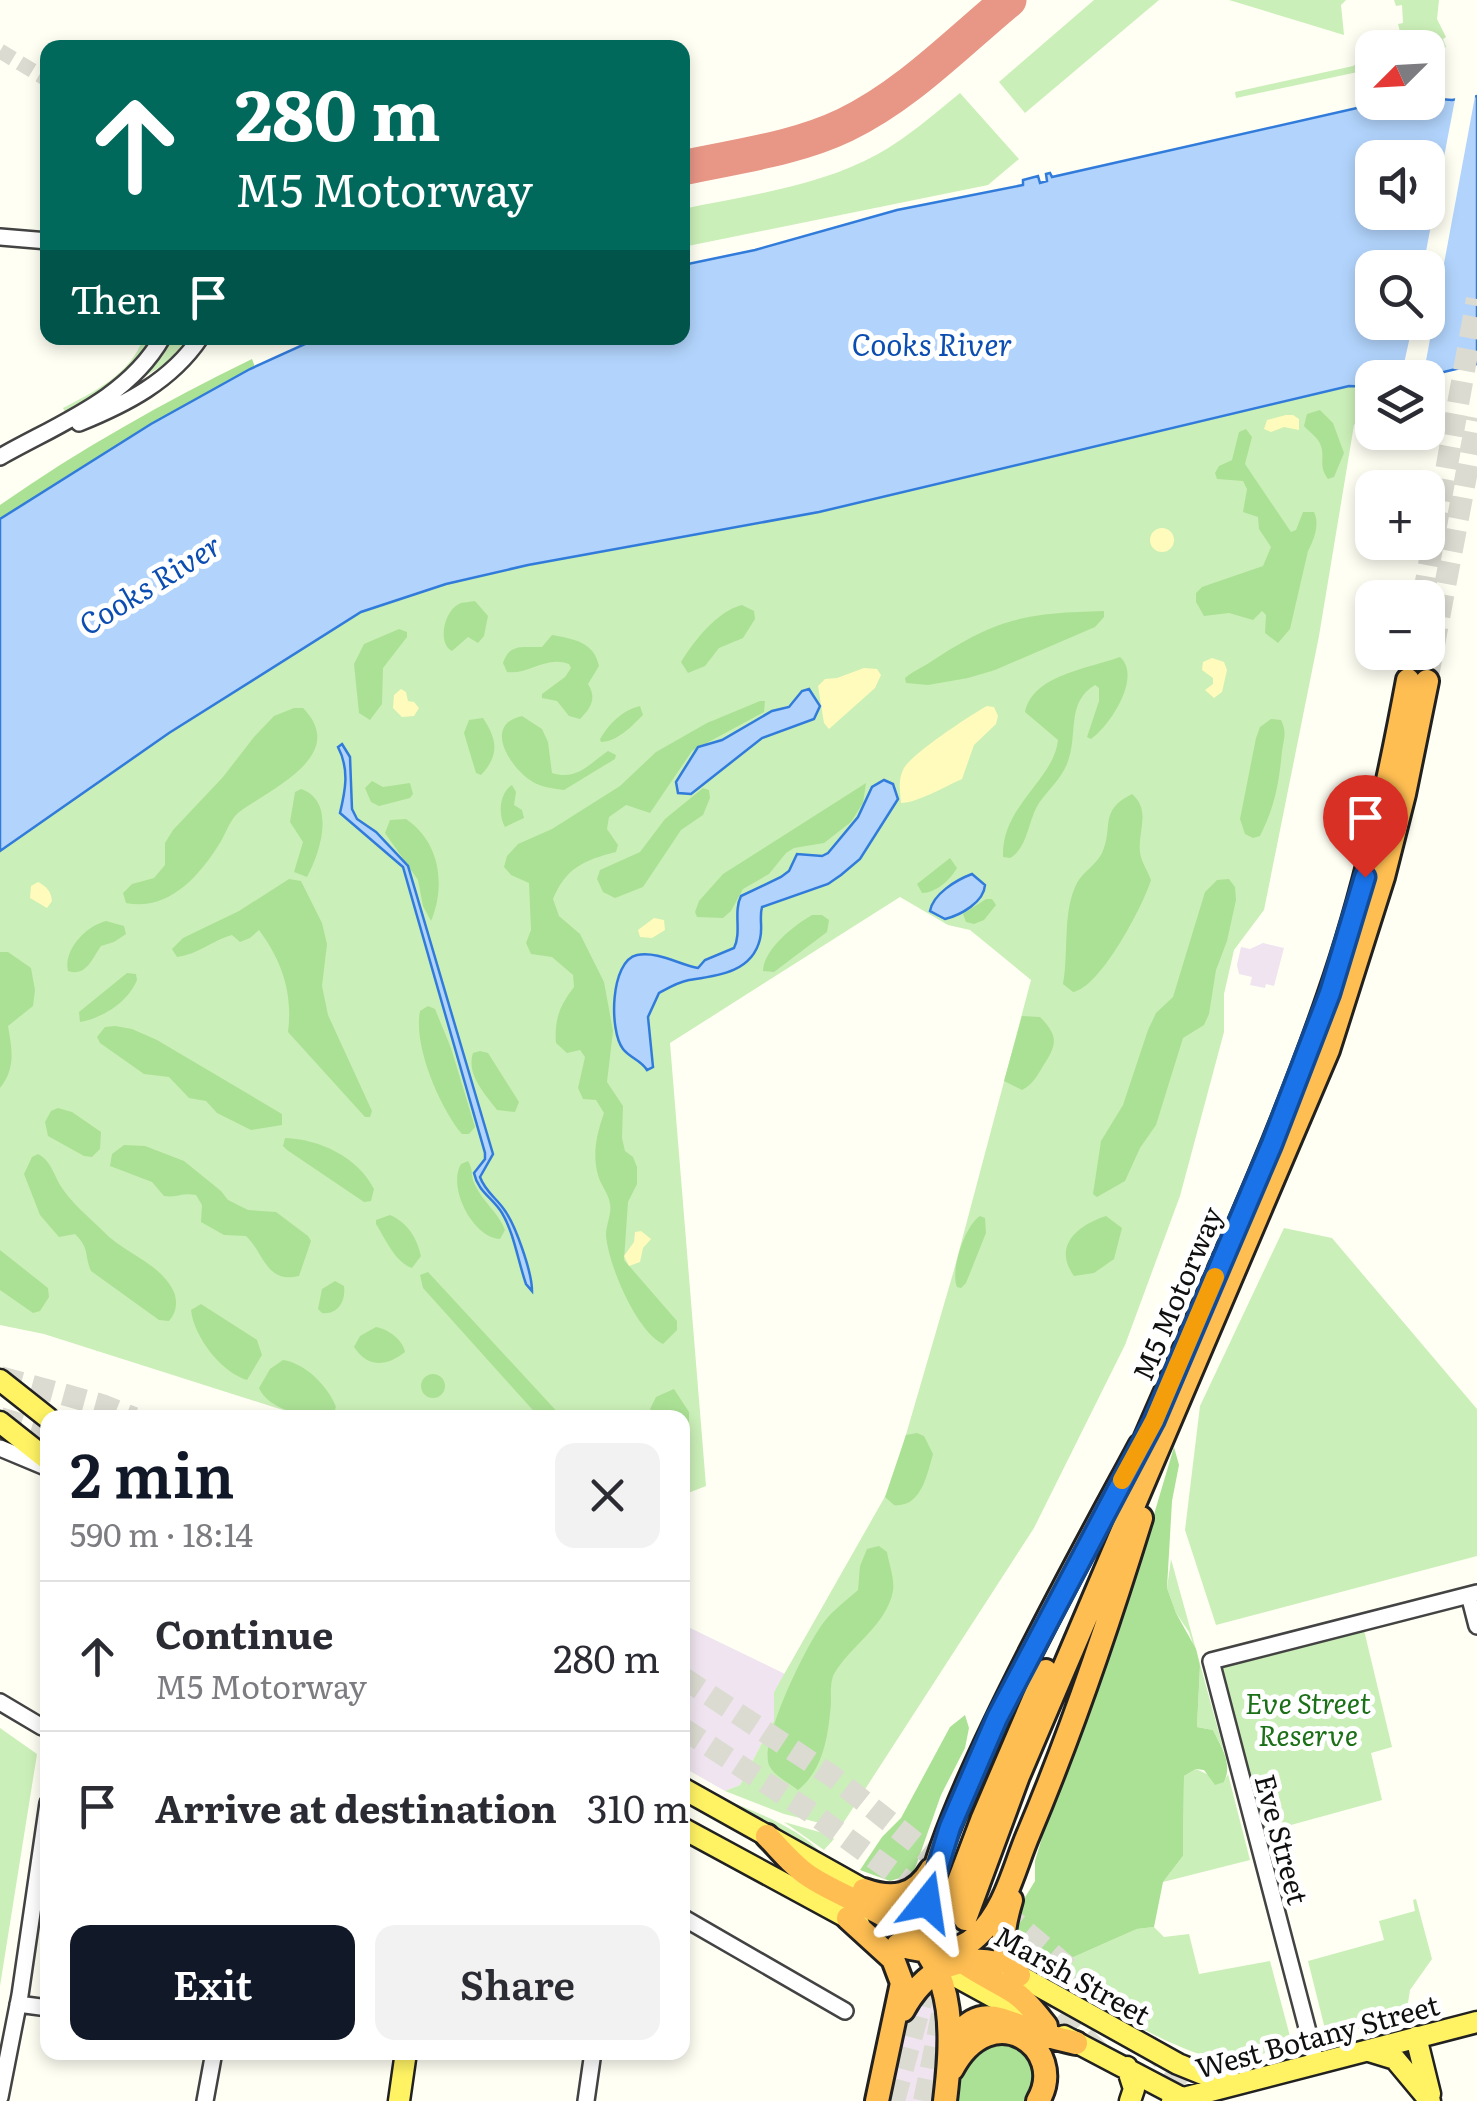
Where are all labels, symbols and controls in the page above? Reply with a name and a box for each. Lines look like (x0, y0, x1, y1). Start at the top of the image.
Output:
north arrow (1355, 30, 1445, 120)
map controls (1355, 30, 1445, 670)
text: 280 m (235, 59, 441, 163)
icon: ahead (70, 80, 200, 210)
button: sound (1355, 140, 1445, 230)
text: M5 Motorway (235, 154, 533, 221)
button: search (1355, 250, 1445, 340)
text: Then (70, 269, 161, 326)
icon: arrive (181, 270, 236, 325)
water label: Cooks River (852, 321, 1012, 365)
button: layers (1355, 360, 1445, 450)
button: + (1355, 470, 1445, 560)
water label: Cooks River (69, 522, 229, 644)
button: − (1355, 580, 1445, 670)
pin (1323, 775, 1408, 878)
icon: arrive (1338, 790, 1393, 845)
street label: M5 Motorway (1120, 1199, 1232, 1387)
text: 2 min (70, 1427, 235, 1516)
button: close (555, 1443, 660, 1548)
text: 590 m · 18:14 (70, 1509, 253, 1557)
text: Continue (155, 1604, 333, 1661)
text: 280 m (553, 1628, 660, 1685)
icon: ahead (70, 1629, 125, 1684)
text: M5 Motorway (155, 1661, 367, 1709)
park label: Eve Street Reserve (1245, 1681, 1371, 1755)
street label: Eve Street (1245, 1769, 1321, 1909)
text: Arrive at destination (155, 1778, 557, 1835)
text: 310 m (587, 1778, 689, 1835)
icon: arrive (70, 1779, 125, 1834)
position arrow (875, 1850, 979, 1954)
street label: Marsh Street (987, 1914, 1159, 2035)
button: Exit (70, 1925, 355, 2040)
button: Share (375, 1925, 660, 2040)
street label: West Botany Street (1191, 1982, 1444, 2088)

